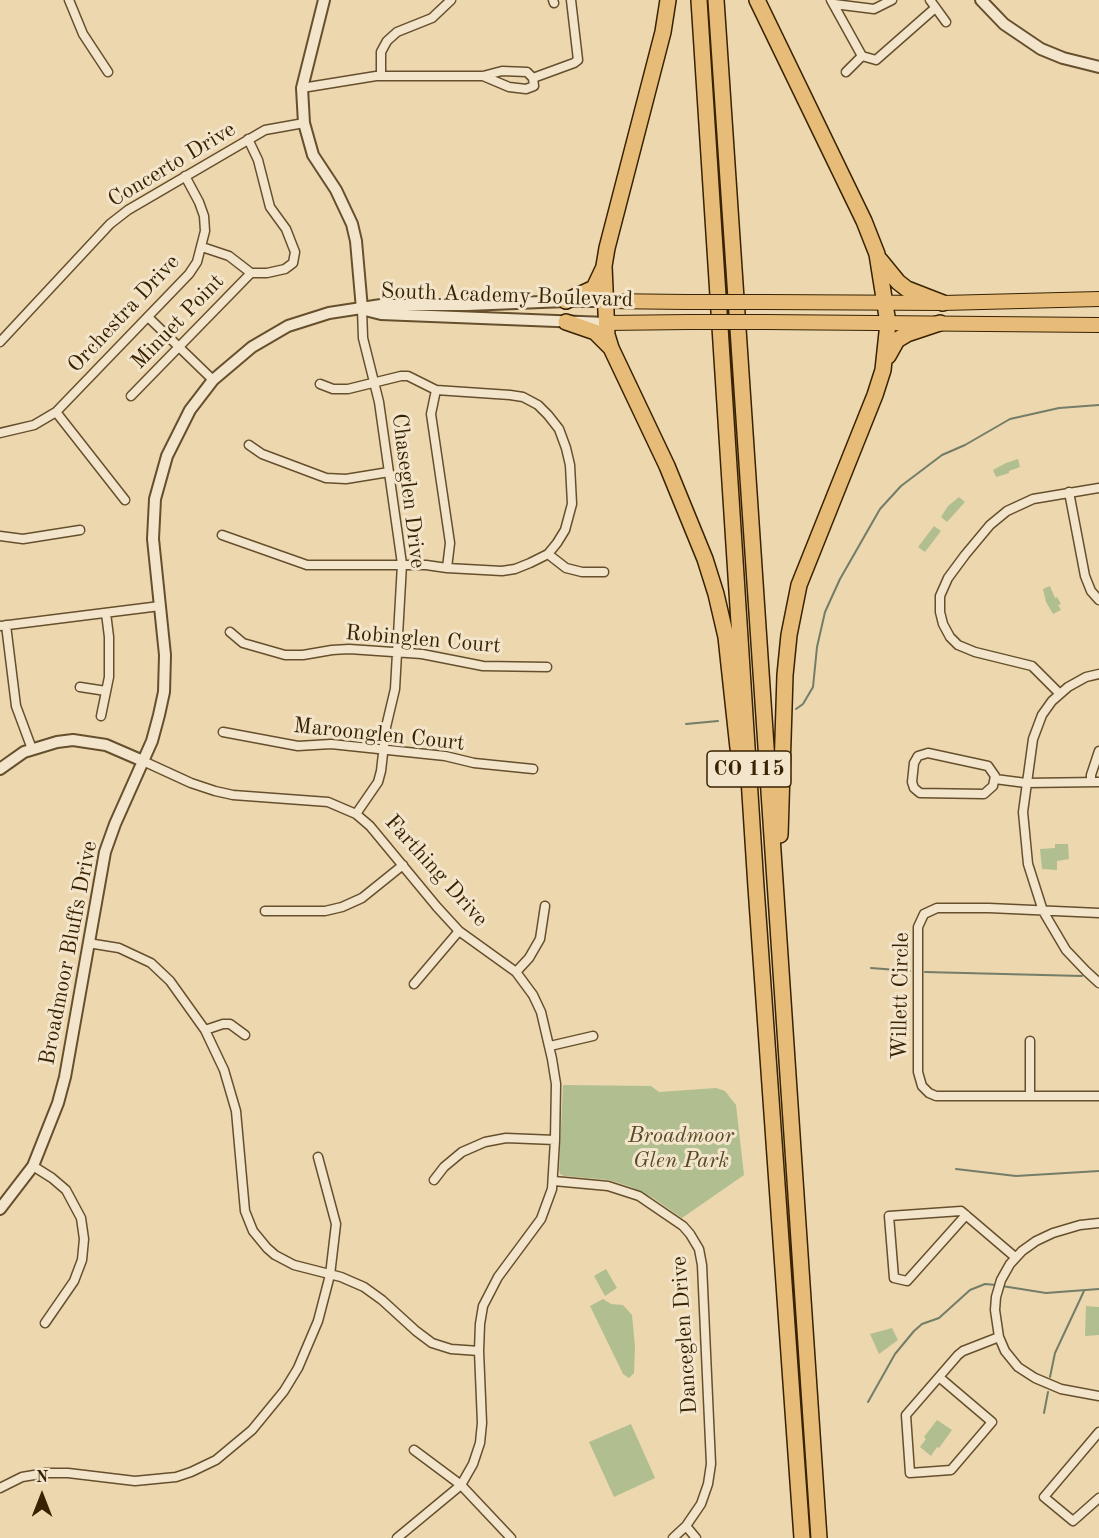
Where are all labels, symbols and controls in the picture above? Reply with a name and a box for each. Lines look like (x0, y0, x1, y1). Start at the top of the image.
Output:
street label: Concerto Drive (104, 117, 240, 213)
street label: Orchestra Drive (62, 249, 186, 379)
street label: Minuet Point (126, 269, 230, 375)
street label: South Academy Boulevard (380, 278, 634, 314)
street label: Chaseglen Drive (385, 412, 431, 570)
street label: Robinglen Court (344, 620, 502, 660)
street label: Maroonglen Court (292, 713, 466, 757)
road number: CO 115 (707, 751, 791, 787)
street label: Farthing Drive (379, 810, 493, 932)
street label: Broadmoor Bluffs Drive (34, 839, 104, 1067)
street label: Willett Circle (887, 932, 915, 1060)
park label: Broadmoor Glen Park (628, 1123, 734, 1174)
street label: Danceglen Drive (666, 1255, 704, 1415)
north arrow (12, 1466, 72, 1526)
text: N (36, 1470, 48, 1486)

